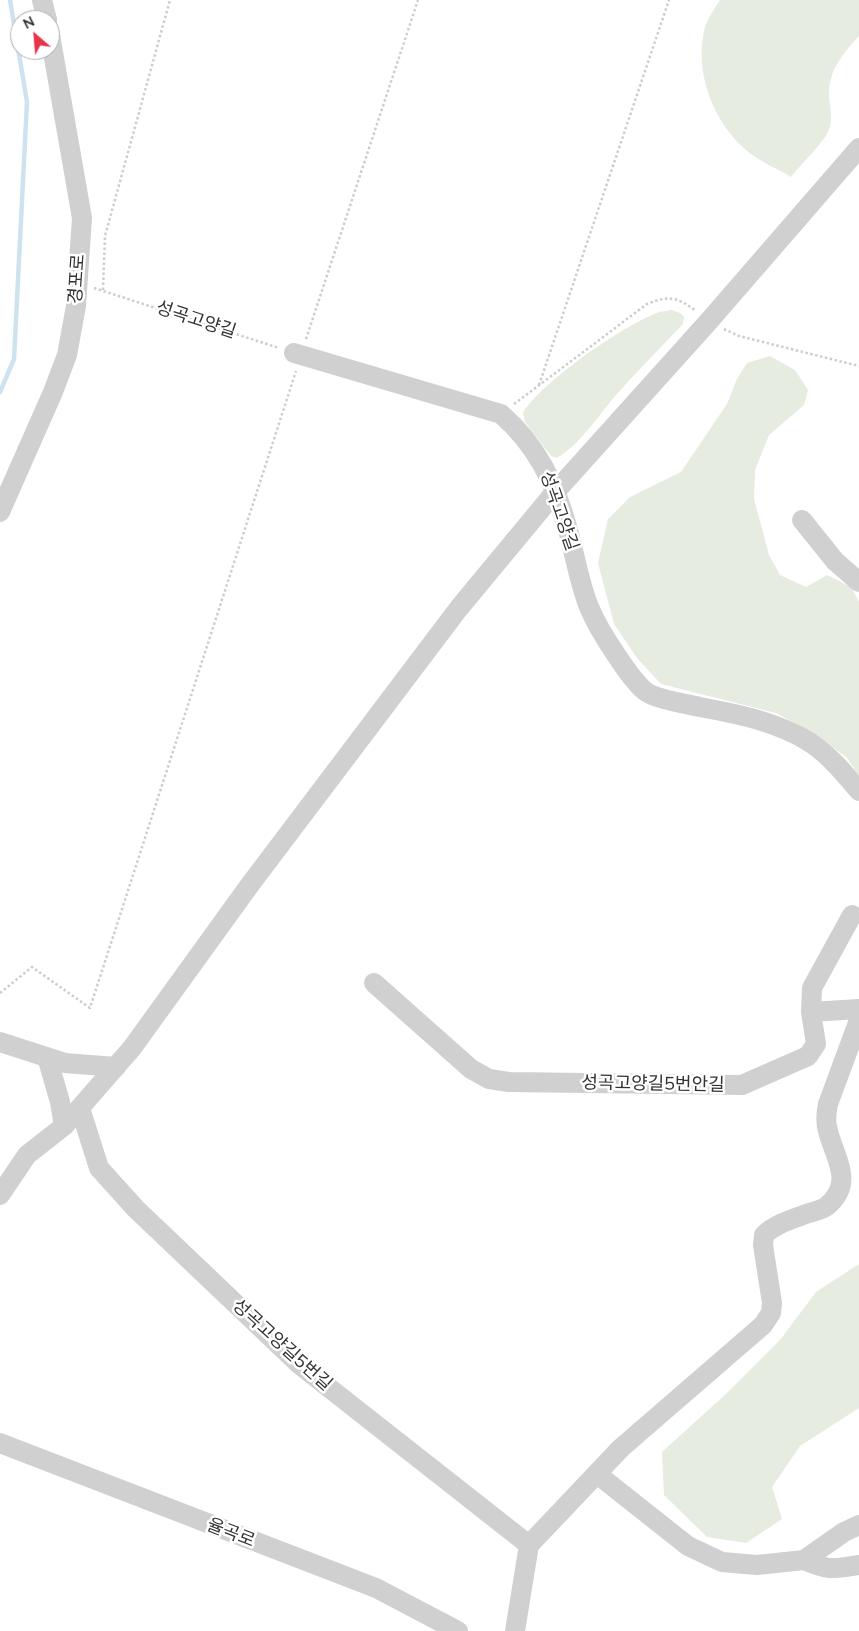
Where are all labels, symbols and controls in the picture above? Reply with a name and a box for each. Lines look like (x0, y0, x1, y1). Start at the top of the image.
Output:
north arrow (10, 10, 60, 60)
text: N (20, 12, 37, 33)
street label: 경포로 (64, 253, 90, 305)
street label: 성곡고양길 (153, 297, 239, 343)
street label: 성곡고양길 (535, 468, 583, 554)
street label: 성곡고양길5번안길 (581, 1072, 725, 1096)
street label: 성곡고양길5번길 (228, 1295, 336, 1395)
street label: 율곡로 (204, 1514, 258, 1552)

